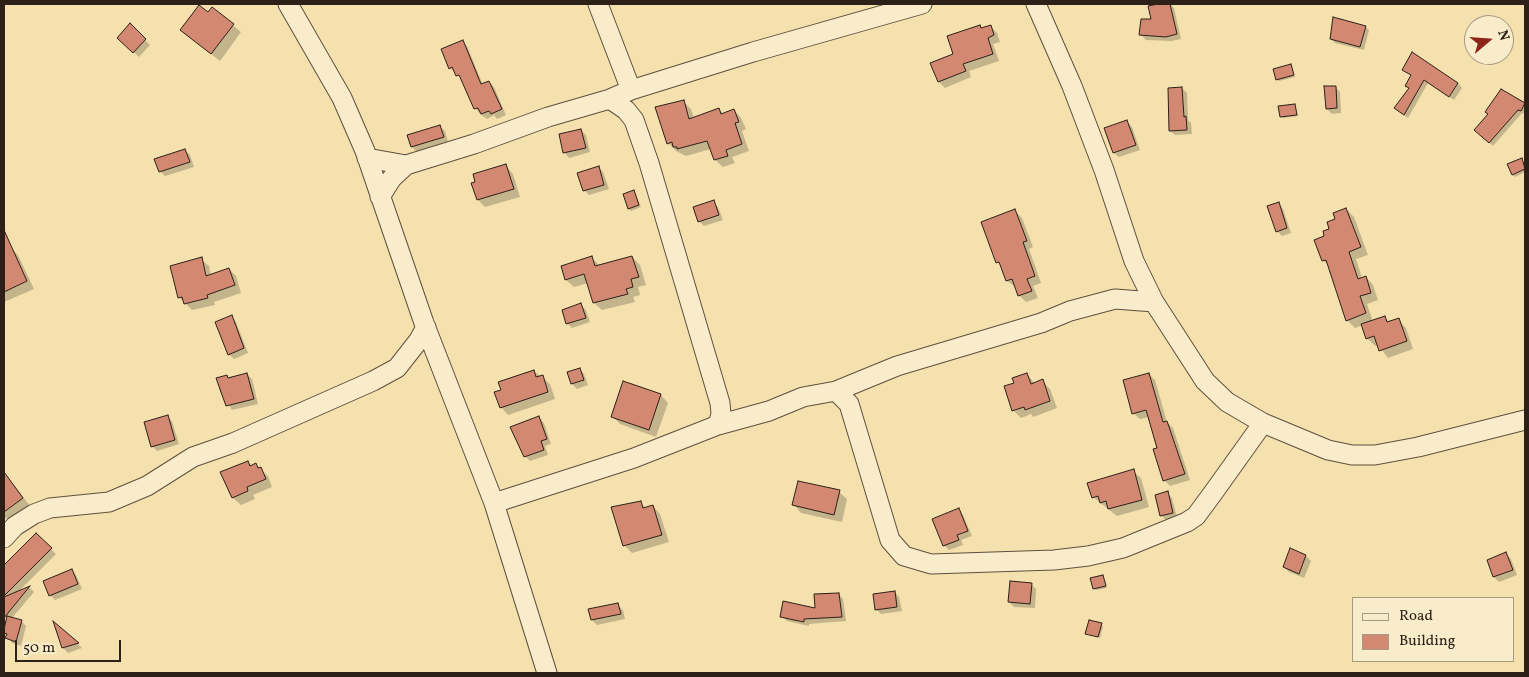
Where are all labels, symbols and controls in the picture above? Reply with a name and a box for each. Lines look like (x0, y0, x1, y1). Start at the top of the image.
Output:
north arrow (1464, 15, 1514, 65)
text: N (1492, 28, 1513, 43)
legend (1352, 597, 1514, 662)
text: Road (1399, 606, 1433, 627)
scale bar (18, 630, 124, 662)
text: Building (1399, 631, 1455, 652)
text: 50 m (23, 638, 55, 659)

